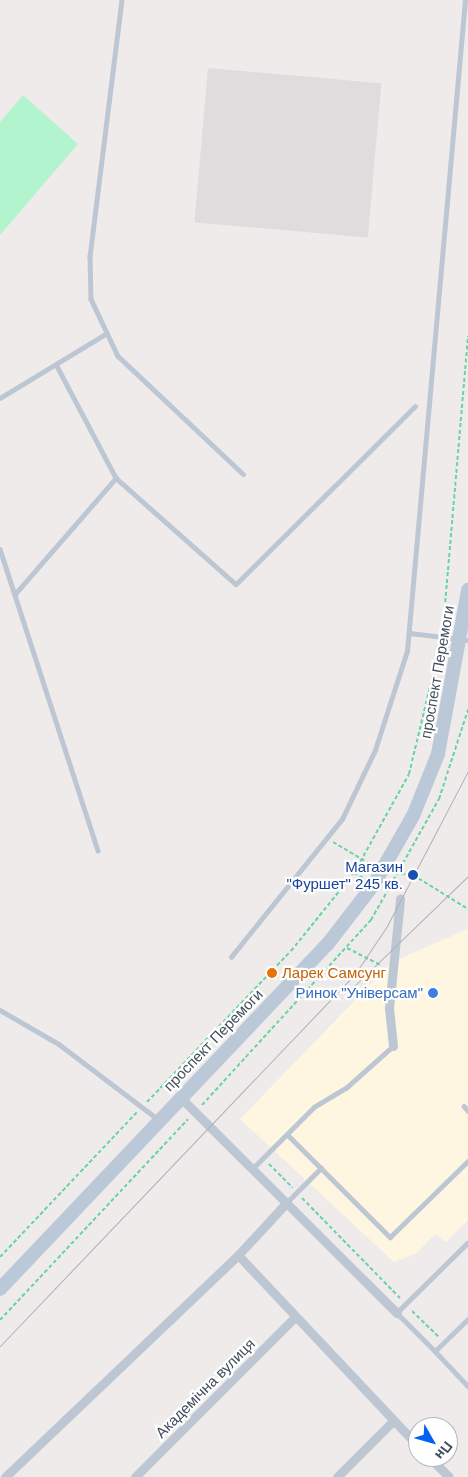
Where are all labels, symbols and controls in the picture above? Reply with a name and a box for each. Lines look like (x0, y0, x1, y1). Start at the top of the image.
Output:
street label: проспект Перемоги (416, 604, 458, 740)
place label: Магазин "Фуршет" 245 кв. (286, 857, 403, 892)
marker: Магазин "Фуршет" 245 кв. (407, 869, 419, 881)
place label: Ларек Самсунг (282, 964, 386, 982)
marker: Ларек Самсунг (266, 967, 278, 979)
place label: Ринок "Універсам" (296, 984, 423, 1002)
street label: проспект Перемоги (160, 985, 266, 1095)
marker: Ринок "Універсам" (427, 987, 439, 999)
street label: Академічна вулиця (152, 1335, 258, 1441)
north arrow (408, 1417, 458, 1467)
text: Пн (432, 1438, 456, 1463)

